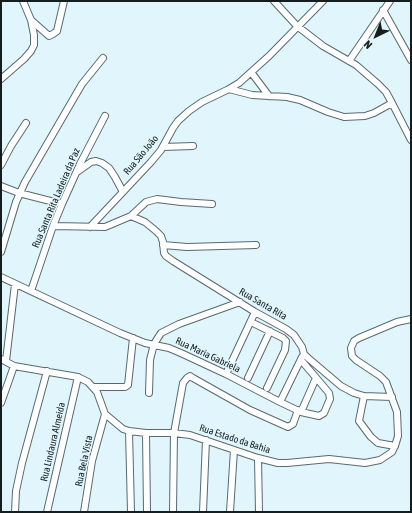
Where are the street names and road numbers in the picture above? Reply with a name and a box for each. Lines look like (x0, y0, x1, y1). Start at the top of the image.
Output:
street label: Rua São João (121, 133, 161, 177)
street label: Rua Santa Rita Ladeira da Paz (30, 146, 82, 250)
street label: Rua Santa Rita (237, 285, 289, 323)
street label: Rua Maria Gabriela (174, 335, 242, 375)
street label: Rua Lindaura Almeida (38, 401, 68, 483)
street label: Rua Estado da Bahia (198, 422, 272, 456)
street label: Rua Bela Vista (73, 434, 95, 488)

